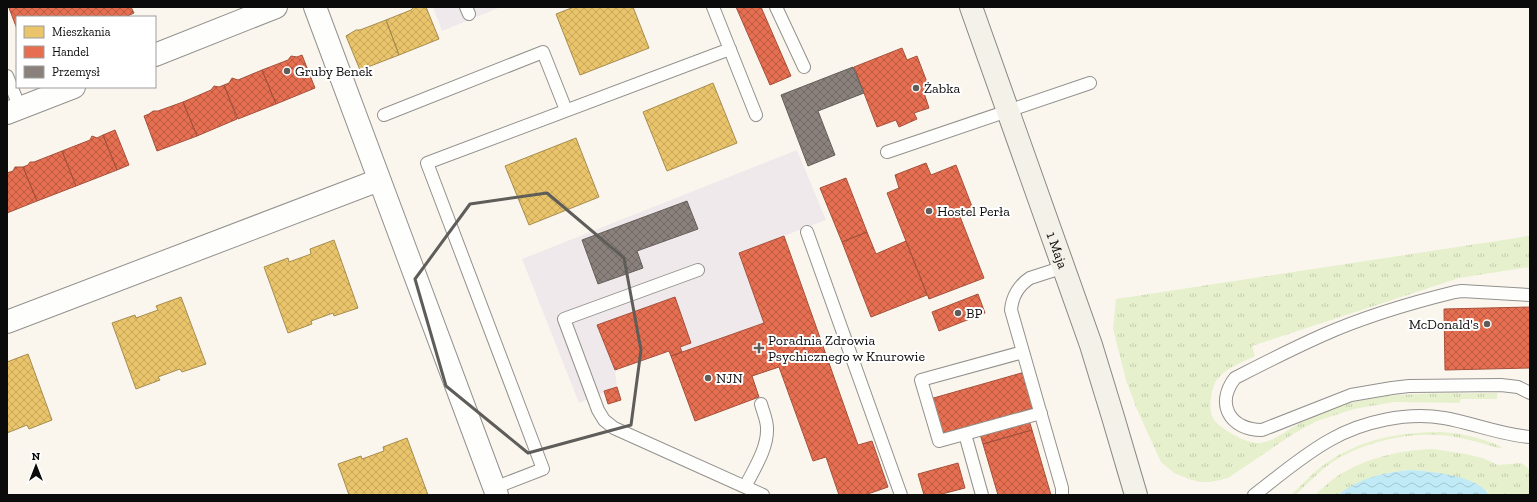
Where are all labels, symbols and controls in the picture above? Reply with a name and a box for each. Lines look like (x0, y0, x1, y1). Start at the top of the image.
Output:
legend (16, 16, 156, 88)
text: Mieszkania (52, 25, 111, 39)
text: Handel (52, 45, 89, 59)
place label: Gruby Benek (295, 63, 373, 80)
text: Przemysł (52, 65, 100, 79)
marker: Gruby Benek (282, 66, 292, 76)
place label: Żabka (924, 80, 961, 97)
marker: Żabka (911, 83, 921, 93)
place label: Hostel Perła (937, 203, 1010, 220)
marker: Hostel Perła (924, 206, 934, 216)
street label: 1 Maja (1043, 229, 1072, 271)
place label: BP (966, 305, 983, 322)
marker: BP (953, 308, 963, 318)
place label: McDonald's (1409, 316, 1479, 333)
marker: McDonald's (1482, 319, 1492, 329)
place label: Poradnia Zdrowia Psychicznego w Knurowie (768, 332, 925, 365)
marker: Poradnia Zdrowia Psychicznego w Knurowie (753, 342, 765, 354)
place label: NJN (716, 370, 743, 387)
marker: NJN (703, 373, 713, 383)
north arrow (16, 446, 56, 486)
text: N (32, 450, 41, 463)

